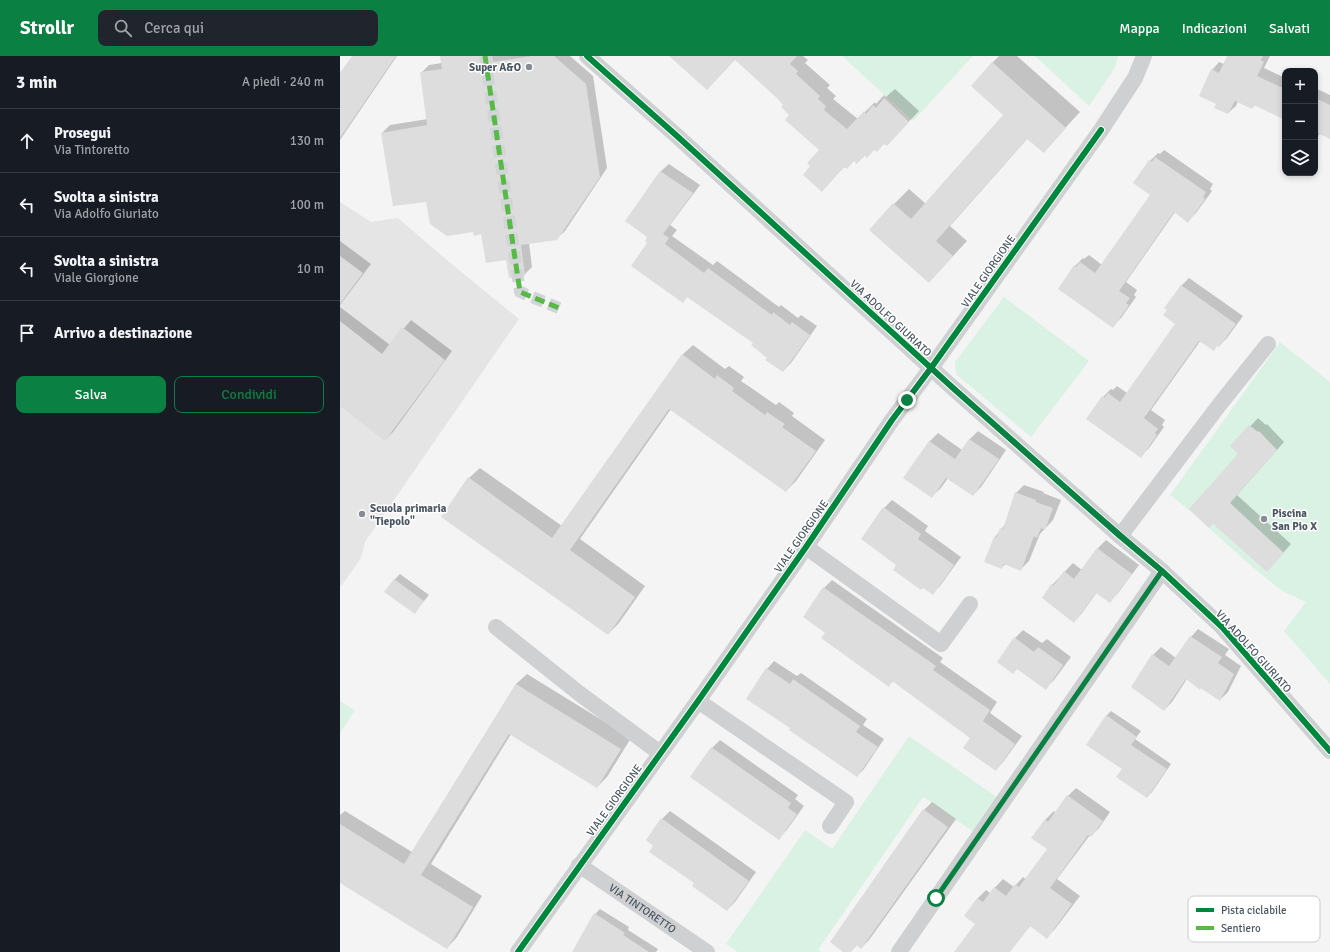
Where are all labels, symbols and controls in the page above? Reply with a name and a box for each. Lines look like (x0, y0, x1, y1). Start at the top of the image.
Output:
search box (98, 10, 378, 46)
text: Strollr (20, 16, 74, 40)
icon: search (112, 17, 134, 39)
text: Cerca qui (144, 19, 204, 37)
text: Mappa (1119, 20, 1160, 37)
text: Indicazioni (1182, 20, 1247, 37)
text: Salvati (1269, 20, 1310, 37)
place label: Super A&O (469, 61, 521, 74)
marker: Super A&O (524, 62, 534, 72)
map controls (1282, 68, 1318, 176)
button: + (1282, 68, 1318, 104)
text: 3 min (16, 72, 57, 93)
text: A piedi · 240 m (242, 74, 324, 90)
button: − (1282, 104, 1318, 140)
text: Prosegui (54, 124, 111, 142)
icon: ahead (16, 130, 38, 152)
text: 130 m (290, 133, 324, 149)
button: layers (1282, 140, 1318, 176)
text: Via Tintoretto (54, 142, 129, 158)
text: Svolta a sinistra (54, 188, 159, 206)
icon: left (16, 194, 38, 216)
text: 100 m (290, 197, 324, 213)
text: Via Adolfo Giuriato (54, 206, 159, 222)
street label: VIALE GIORGIONE (958, 232, 1018, 310)
text: Svolta a sinistra (54, 252, 159, 270)
icon: left (16, 258, 38, 280)
text: 10 m (297, 261, 324, 277)
text: Viale Giorgione (54, 270, 139, 286)
street label: VIA ADOLFO GIURIATO (847, 277, 934, 359)
icon: arrive (16, 322, 38, 344)
text: Arrivo a destinazione (54, 324, 192, 342)
button: Salva (16, 376, 166, 413)
button: Condividi (174, 376, 324, 413)
route end (898, 391, 916, 409)
street label: VIALE GIORGIONE (771, 497, 831, 575)
place label: Scuola primaria "Tiepolo" (370, 502, 447, 528)
place label: Piscina San Pio X (1272, 507, 1317, 533)
marker: Scuola primaria "Tiepolo" (357, 509, 367, 519)
marker: Piscina San Pio X (1259, 514, 1269, 524)
street label: VIA ADOLFO GIURIATO (1213, 607, 1294, 695)
street label: VIALE GIORGIONE (584, 762, 645, 839)
street label: VIA TINTORETTO (606, 881, 678, 936)
route start (927, 889, 945, 907)
legend (1188, 896, 1320, 942)
text: Pista ciclabile (1221, 904, 1287, 917)
text: Sentiero (1221, 922, 1261, 935)

